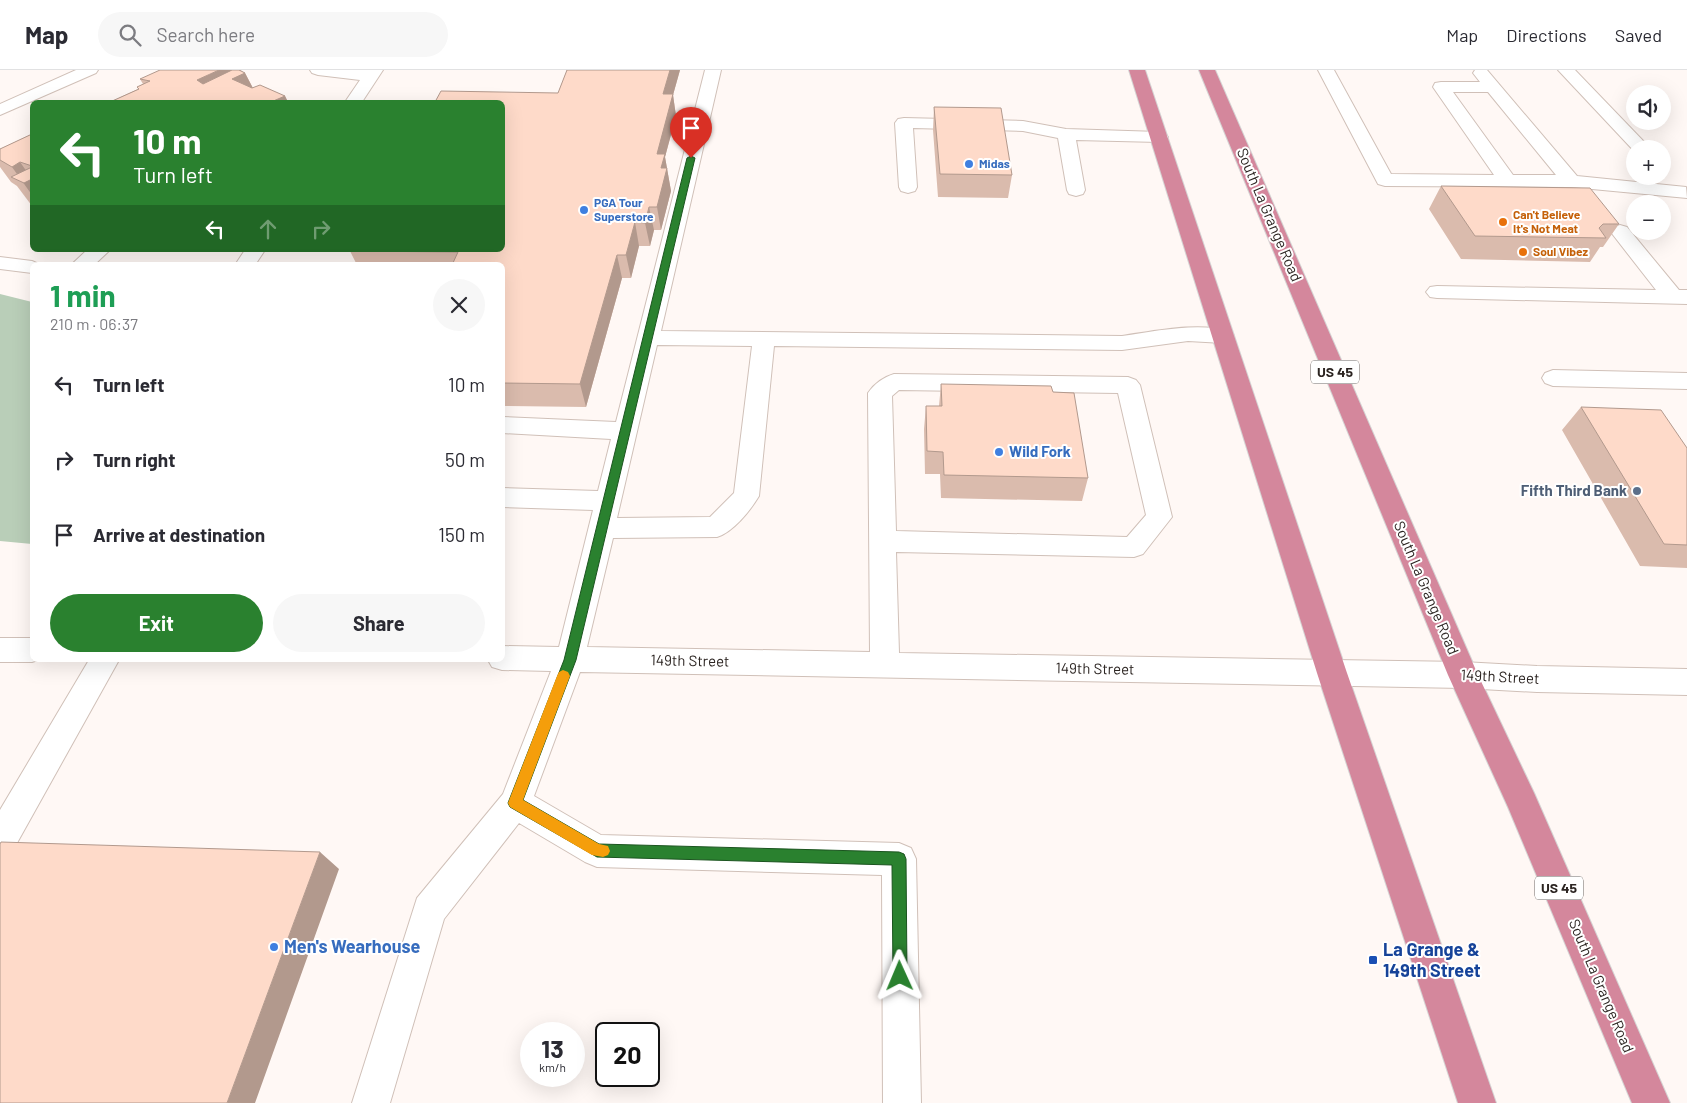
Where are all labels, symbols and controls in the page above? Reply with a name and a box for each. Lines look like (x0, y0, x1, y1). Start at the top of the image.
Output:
search box (98, 12, 448, 57)
text: Map (25, 20, 68, 49)
icon: search (116, 21, 144, 49)
text: Search here (156, 23, 255, 46)
text: Map (1446, 24, 1478, 46)
text: Directions (1506, 24, 1587, 46)
text: Saved (1615, 24, 1662, 46)
map controls (1626, 85, 1671, 240)
button: sound (1626, 85, 1671, 130)
pin (670, 107, 712, 158)
icon: arrive (677, 114, 705, 142)
text: 10 m (133, 119, 202, 161)
icon: left (50, 120, 115, 185)
button: + (1626, 140, 1671, 185)
street label: South La Grange Road (1234, 145, 1306, 284)
place label: Midas (979, 156, 1010, 170)
marker: Midas (963, 158, 975, 170)
text: Turn left (133, 161, 213, 187)
place label: PGA Tour Superstore (594, 195, 654, 223)
button: − (1626, 195, 1671, 240)
marker: PGA Tour Superstore (578, 204, 590, 216)
place label: Can't Believe It's Not Meat (1513, 207, 1581, 235)
icon: left (201, 215, 229, 243)
icon: ahead (254, 215, 282, 243)
icon: right (307, 215, 335, 243)
marker: Can't Believe It's Not Meat (1497, 216, 1509, 228)
place label: Soul Vibez (1533, 244, 1589, 258)
marker: Soul Vibez (1517, 246, 1529, 258)
text: 1 min (50, 277, 116, 313)
button: close (433, 279, 485, 331)
text: 210 m · 06:37 (50, 314, 138, 333)
road number: US 45 (1311, 360, 1359, 384)
icon: left (50, 371, 78, 399)
text: Turn left (93, 373, 164, 396)
text: 10 m (448, 373, 485, 396)
place label: Wild Fork (1009, 442, 1071, 460)
icon: right (50, 446, 78, 474)
marker: Wild Fork (993, 446, 1005, 458)
text: Turn right (93, 448, 175, 471)
text: 50 m (445, 448, 485, 471)
place label: Fifth Third Bank (1521, 481, 1627, 499)
marker: Fifth Third Bank (1631, 485, 1643, 497)
street label: South La Grange Road (1391, 518, 1463, 657)
icon: arrive (50, 521, 78, 549)
text: Arrive at destination (93, 523, 265, 546)
text: 150 m (438, 523, 485, 546)
button: Exit (50, 594, 263, 652)
button: Share (273, 594, 485, 652)
street label: 149th Street (650, 650, 730, 670)
street label: 149th Street (1055, 658, 1135, 678)
street label: 149th Street (1460, 665, 1540, 687)
road number: US 45 (1535, 876, 1583, 900)
street label: South La Grange Road (1566, 916, 1638, 1055)
place label: Men's Wearhouse (284, 935, 421, 957)
place label: La Grange & 149th Street (1383, 938, 1481, 981)
marker: Men's Wearhouse (268, 941, 280, 953)
position arrow (873, 949, 925, 1001)
marker: La Grange & 149th Street (1367, 954, 1379, 966)
speed limit sign: 20 (595, 1022, 660, 1087)
text: 13 (541, 1033, 564, 1063)
text: km/h (539, 1060, 566, 1074)

